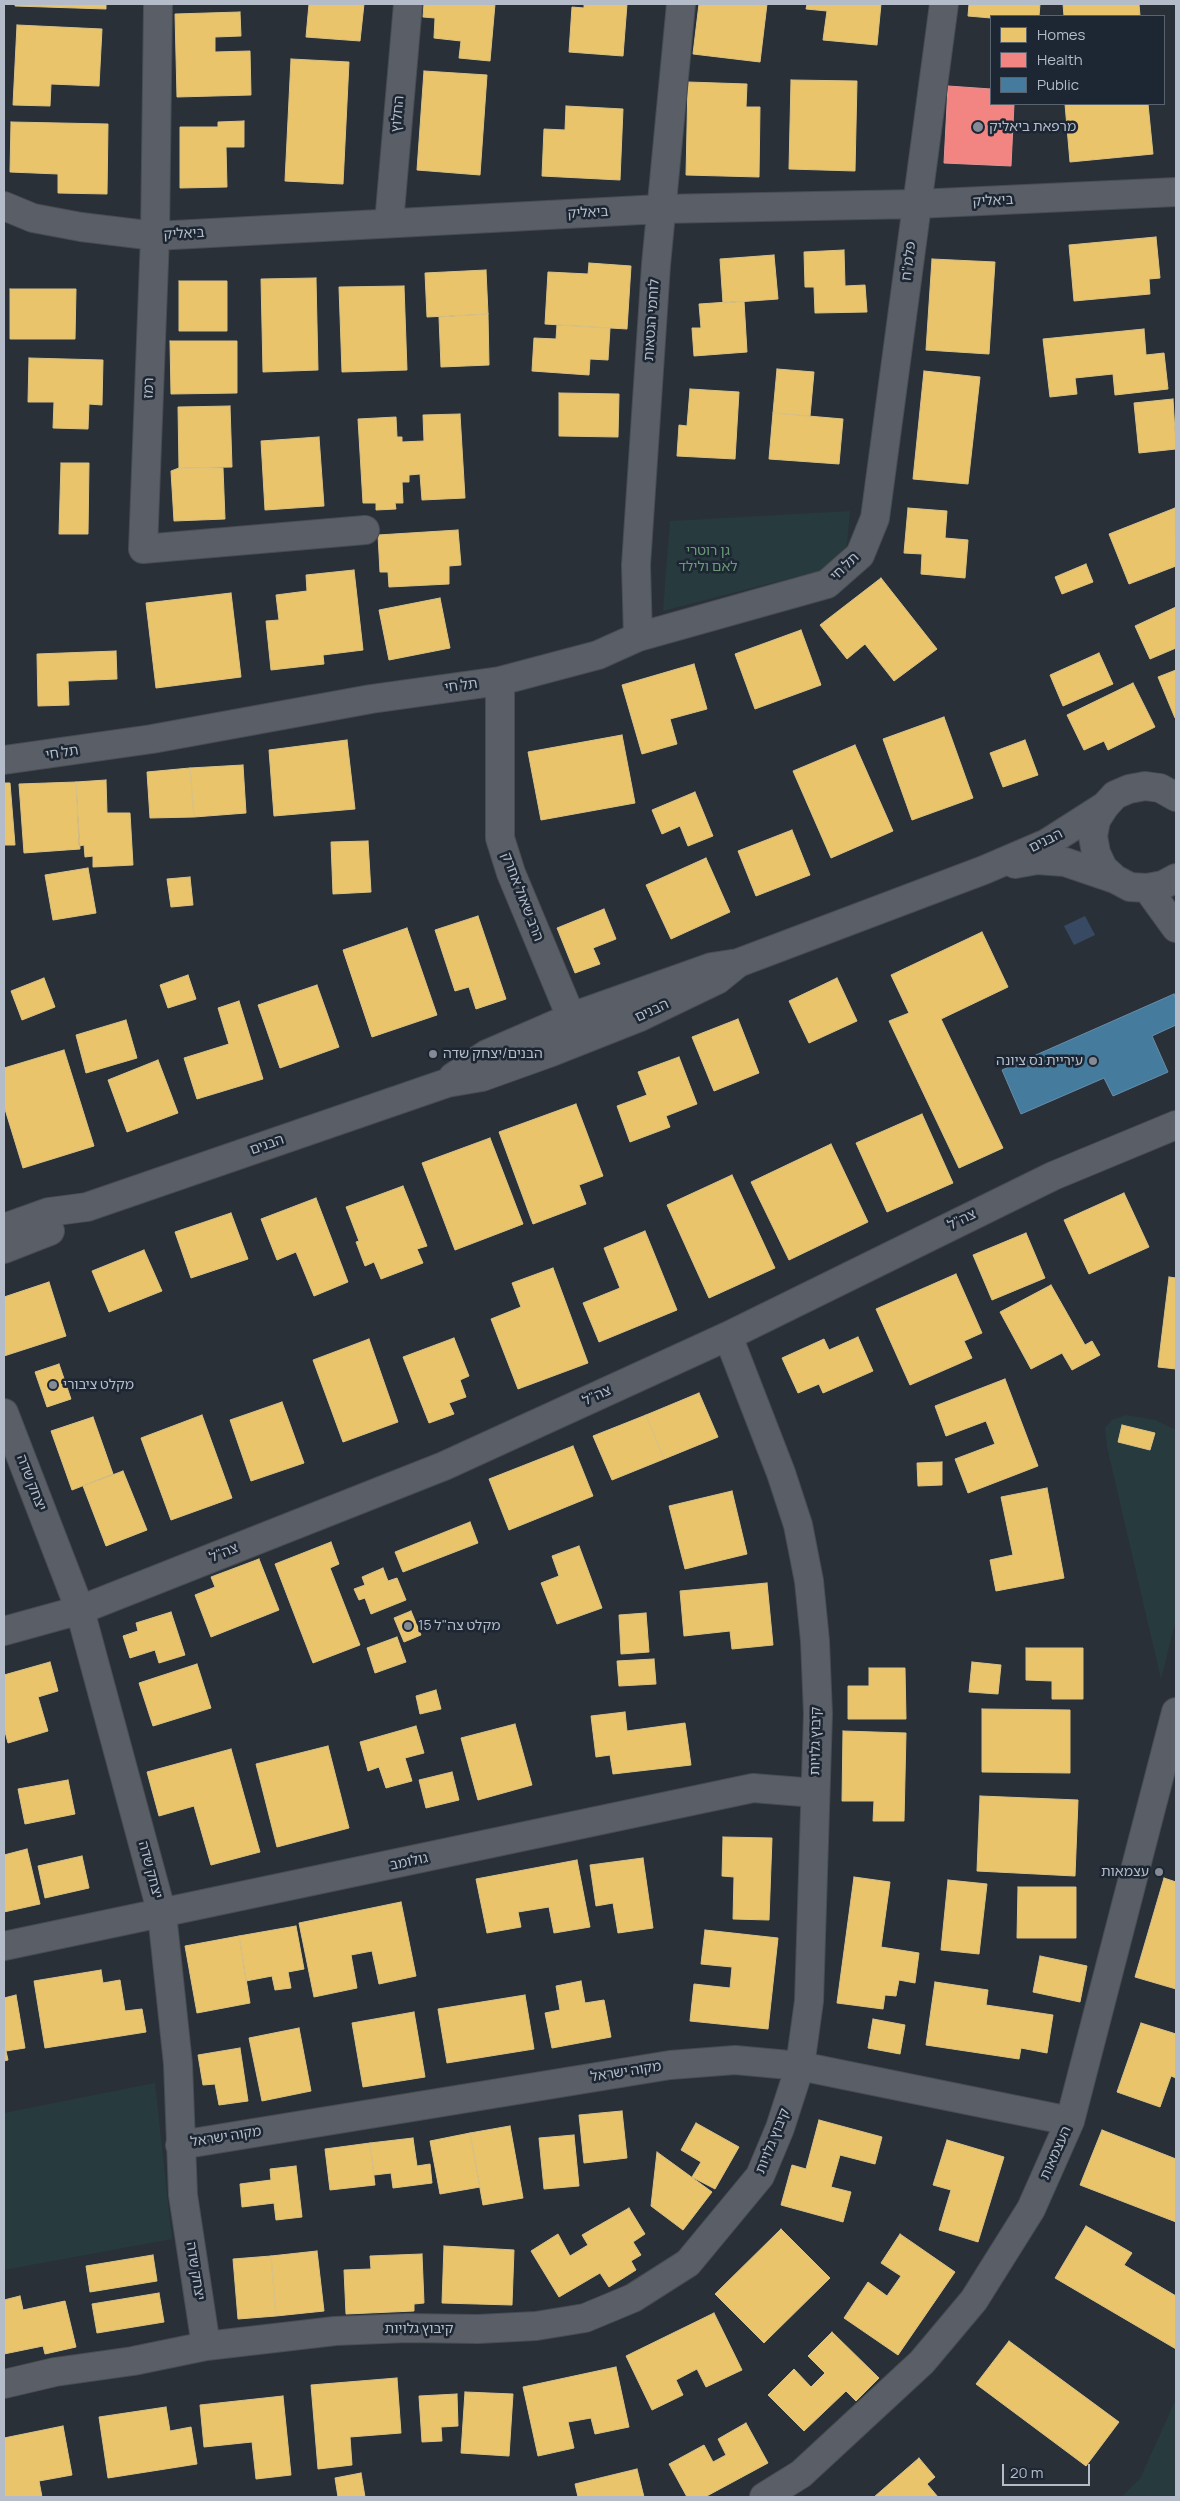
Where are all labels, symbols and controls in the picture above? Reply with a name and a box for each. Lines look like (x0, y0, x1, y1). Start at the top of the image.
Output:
legend (990, 15, 1165, 105)
text: Homes (1037, 24, 1085, 45)
text: Health (1037, 49, 1083, 70)
text: Public (1037, 74, 1079, 95)
street label: החלוץ (388, 95, 408, 133)
place label: מרפאת ביאליק (989, 119, 1076, 135)
marker: מרפאת ביאליק (971, 120, 985, 134)
street label: ביאליק (972, 192, 1014, 210)
street label: ביאליק (567, 204, 609, 222)
street label: ביאליק (163, 225, 205, 243)
street label: פלמ"ח (898, 240, 920, 282)
street label: לוחמי הגטאות (641, 278, 663, 362)
street label: רמז (140, 377, 158, 399)
park label: גן רוטרי לאם ולילד (678, 543, 738, 576)
street label: תל חי (827, 549, 863, 585)
street label: תל חי (443, 675, 479, 697)
street label: תל חי (44, 742, 80, 764)
street label: הבנים (1027, 826, 1065, 856)
street label: הרב שאול אחרק (497, 850, 547, 944)
street label: הבנים (633, 996, 671, 1026)
place label: הבנים/יצחק שדה (443, 1046, 543, 1062)
marker: הבנים/יצחק שדה (427, 1048, 439, 1060)
place label: עיריית נס ציונה (996, 1053, 1083, 1069)
marker: עיריית נס ציונה (1087, 1055, 1099, 1067)
street label: הבנים (248, 1131, 286, 1159)
street label: צה"ל (945, 1206, 979, 1234)
place label: מקלט ציבורי (63, 1377, 134, 1393)
marker: מקלט ציבורי (47, 1379, 59, 1391)
street label: צה"ל (580, 1382, 614, 1410)
street label: יצחק שדה (13, 1452, 49, 1514)
street label: צה"ל (207, 1540, 241, 1566)
place label: מקלט צה"ל 15 (418, 1618, 500, 1634)
marker: מקלט צה"ל 15 (402, 1620, 414, 1632)
street label: קיבוץ גלויות (807, 1706, 825, 1776)
street label: יצחק שדה (134, 1839, 166, 1901)
street label: גולומב (389, 1850, 429, 1874)
place label: עצמאות (1101, 1864, 1149, 1880)
marker: עצמאות (1153, 1866, 1165, 1878)
street label: מקוה ישראל (589, 2058, 663, 2086)
street label: קיבוץ גלויות (752, 2106, 794, 2176)
street label: מקוה ישראל (189, 2123, 263, 2151)
street label: העצמאות (1037, 2124, 1075, 2182)
street label: יצחק שדה (182, 2241, 208, 2301)
street label: קיבוץ גלויות (385, 2321, 453, 2337)
scale bar (1005, 2454, 1092, 2486)
text: 20 m (1010, 2462, 1043, 2483)

